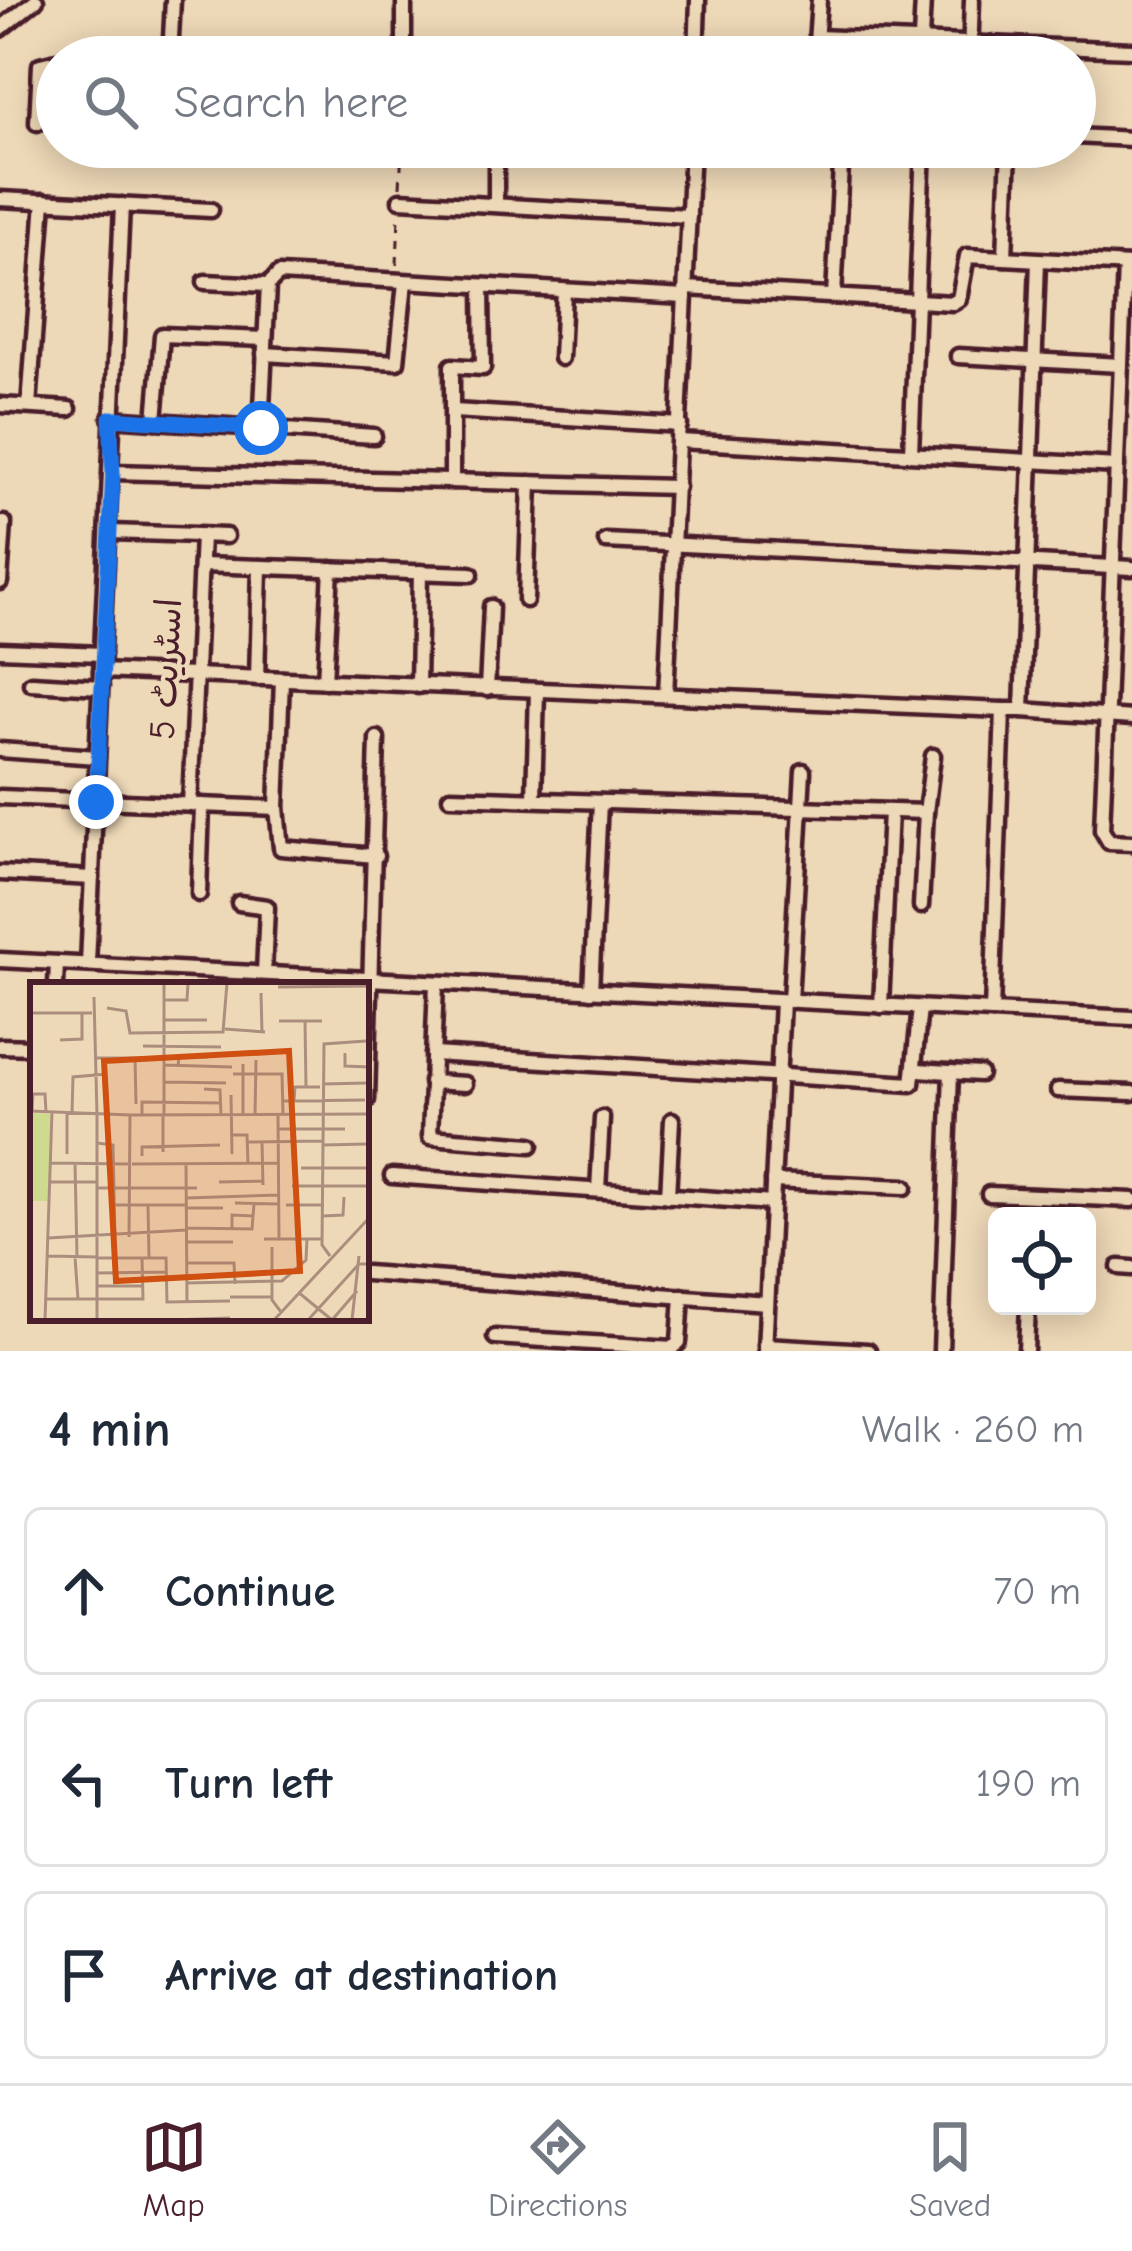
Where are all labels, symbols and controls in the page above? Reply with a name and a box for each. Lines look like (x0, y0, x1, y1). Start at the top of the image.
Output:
search box (36, 36, 1096, 168)
icon: search (78, 69, 144, 135)
text: Search here (174, 76, 408, 128)
route start (234, 401, 288, 455)
street label: اسٹریٹ 5 (142, 597, 190, 741)
route end (69, 775, 123, 829)
inset map (30, 982, 369, 1321)
map controls (988, 1207, 1096, 1315)
button: locate (988, 1207, 1096, 1315)
text: 4 min (48, 1400, 171, 1459)
text: Walk · 260 m (862, 1407, 1084, 1452)
icon: ahead (51, 1558, 117, 1624)
text: Continue (165, 1565, 335, 1617)
text: 70 m (994, 1569, 1081, 1614)
icon: left (51, 1750, 117, 1816)
text: Turn left (165, 1757, 332, 1809)
text: 190 m (976, 1761, 1081, 1806)
icon: arrive (51, 1942, 117, 2008)
text: Arrive at destination (165, 1949, 558, 2001)
tab: Map (141, 2114, 207, 2224)
tab: Directions (488, 2114, 628, 2224)
tab: Saved (909, 2114, 991, 2224)

